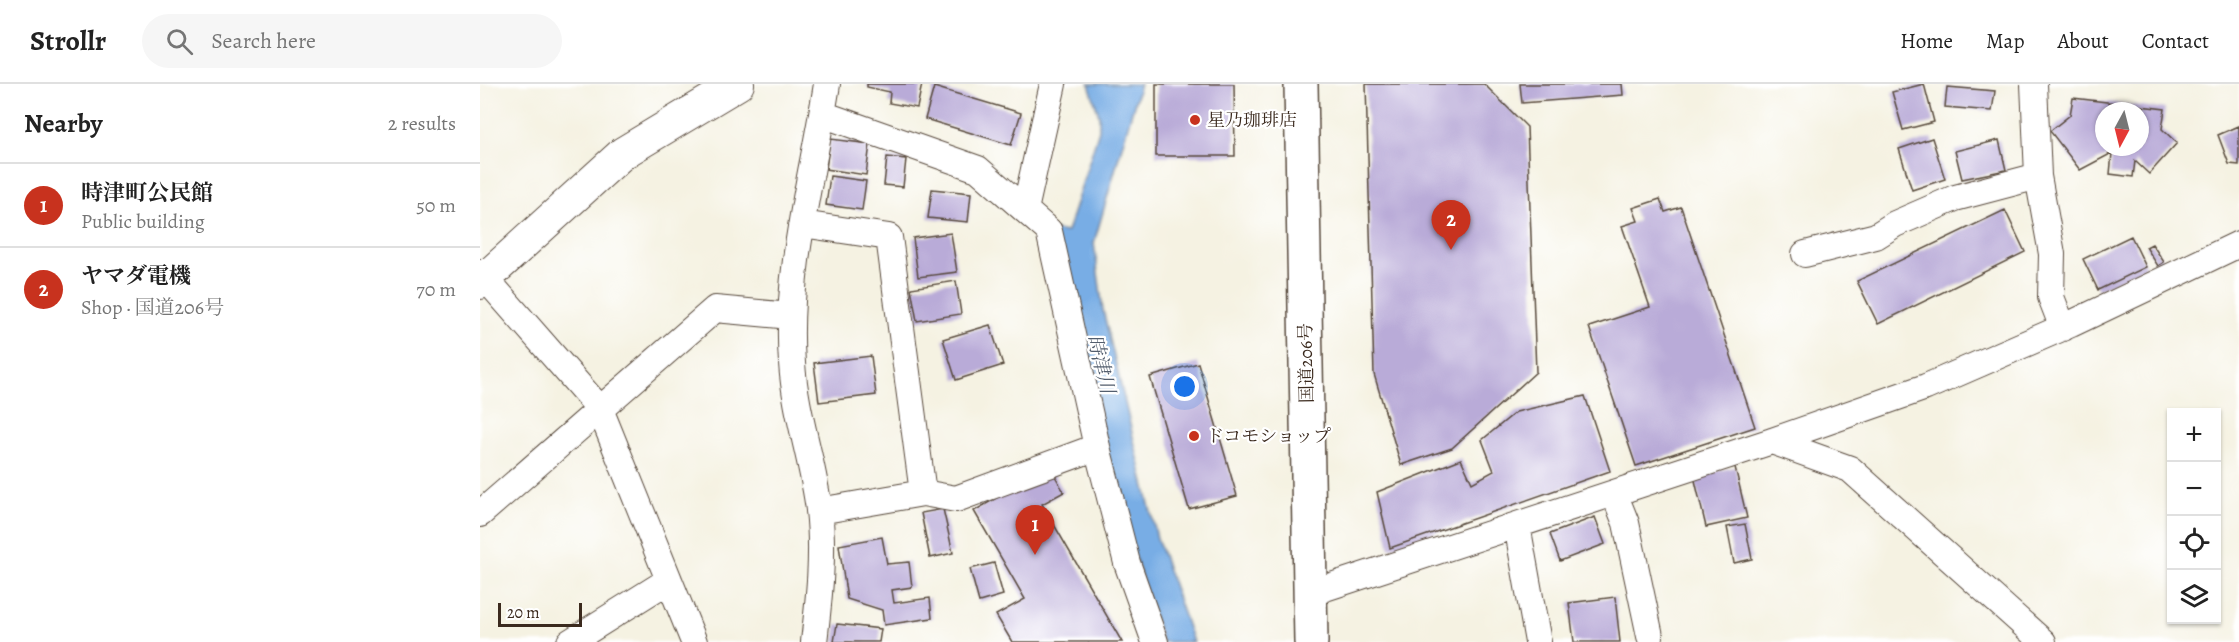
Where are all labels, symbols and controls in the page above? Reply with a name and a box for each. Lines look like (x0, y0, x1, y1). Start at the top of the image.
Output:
search box (142, 14, 562, 68)
text: Strollr (30, 22, 106, 60)
icon: search (163, 25, 196, 58)
text: Search here (211, 26, 316, 56)
text: Home (1900, 27, 1953, 55)
text: Map (1986, 27, 2024, 55)
text: About (2057, 27, 2109, 55)
text: Contact (2142, 27, 2209, 55)
north arrow (2095, 102, 2149, 156)
text: Nearby (24, 106, 103, 141)
place label: 星乃珈琲店 (1207, 108, 1297, 132)
text: 2 results (388, 110, 456, 137)
marker: 星乃珈琲店 (1188, 113, 1202, 127)
text: 時津町公民館 (81, 178, 213, 208)
text: 1 (40, 192, 47, 219)
text: 50 m (416, 192, 456, 219)
pin: 2 (1432, 200, 1470, 250)
text: Public building (81, 208, 205, 235)
text: ヤマダ電機 (81, 261, 191, 291)
text: 2 (39, 276, 48, 303)
text: 70 m (416, 276, 456, 303)
text: Shop · 国道206号 (81, 294, 224, 321)
street label: 国道206号 (1293, 323, 1319, 403)
water label: 時津川 (1081, 332, 1122, 398)
your location (1170, 372, 1199, 401)
map controls (2167, 408, 2221, 624)
button: + (2167, 408, 2221, 462)
place label: ドコモショップ (1206, 424, 1331, 448)
marker: ドコモショップ (1187, 429, 1201, 443)
button: − (2167, 462, 2221, 516)
pin: 1 (1016, 506, 1054, 555)
button: locate (2167, 516, 2221, 570)
button: layers (2167, 570, 2221, 624)
scale bar (498, 600, 582, 628)
text: 20 m (507, 602, 540, 624)

